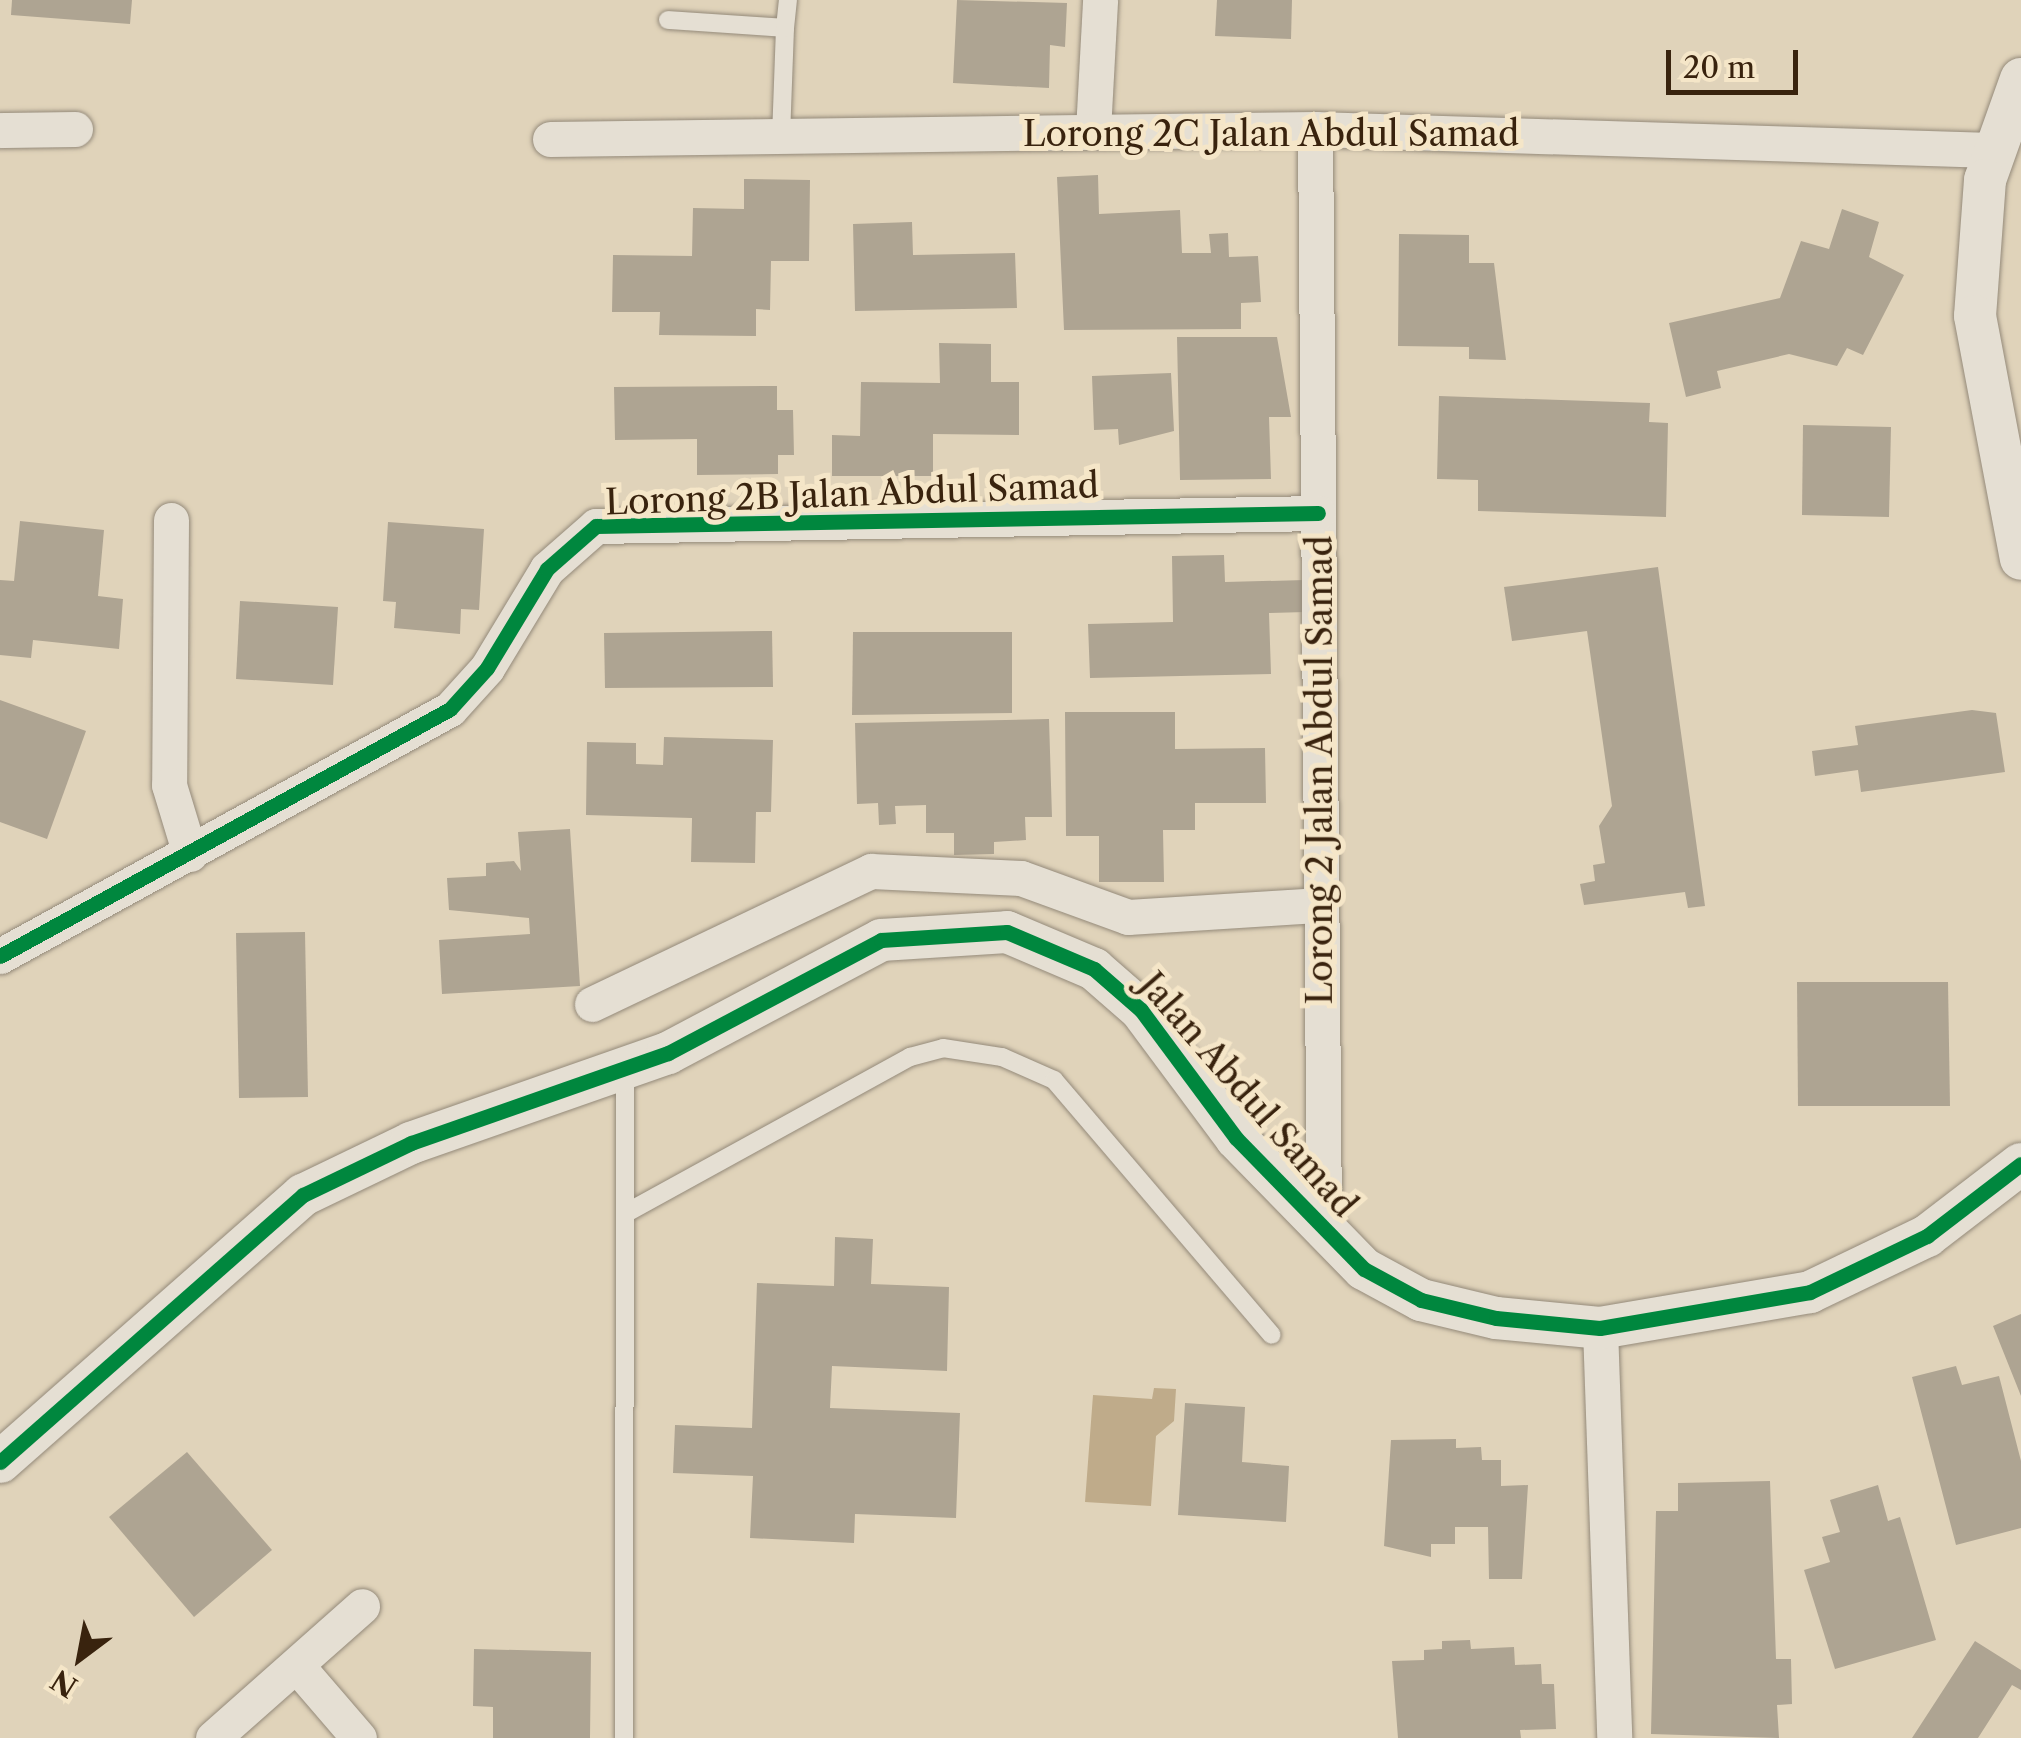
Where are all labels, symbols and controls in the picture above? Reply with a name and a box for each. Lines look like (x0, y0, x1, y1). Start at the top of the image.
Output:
scale bar (1671, 30, 1804, 92)
text: 20 m (1683, 49, 1755, 86)
street label: Lorong 2C Jalan Abdul Samad (1022, 113, 1520, 155)
street label: Lorong 2B Jalan Abdul Samad (604, 464, 1100, 524)
street label: Lorong 2 Jalan Abdul Samad (1299, 534, 1341, 1006)
street label: Jalan Abdul Samad (1130, 964, 1366, 1226)
north arrow (30, 1608, 130, 1708)
text: N (45, 1663, 83, 1704)

